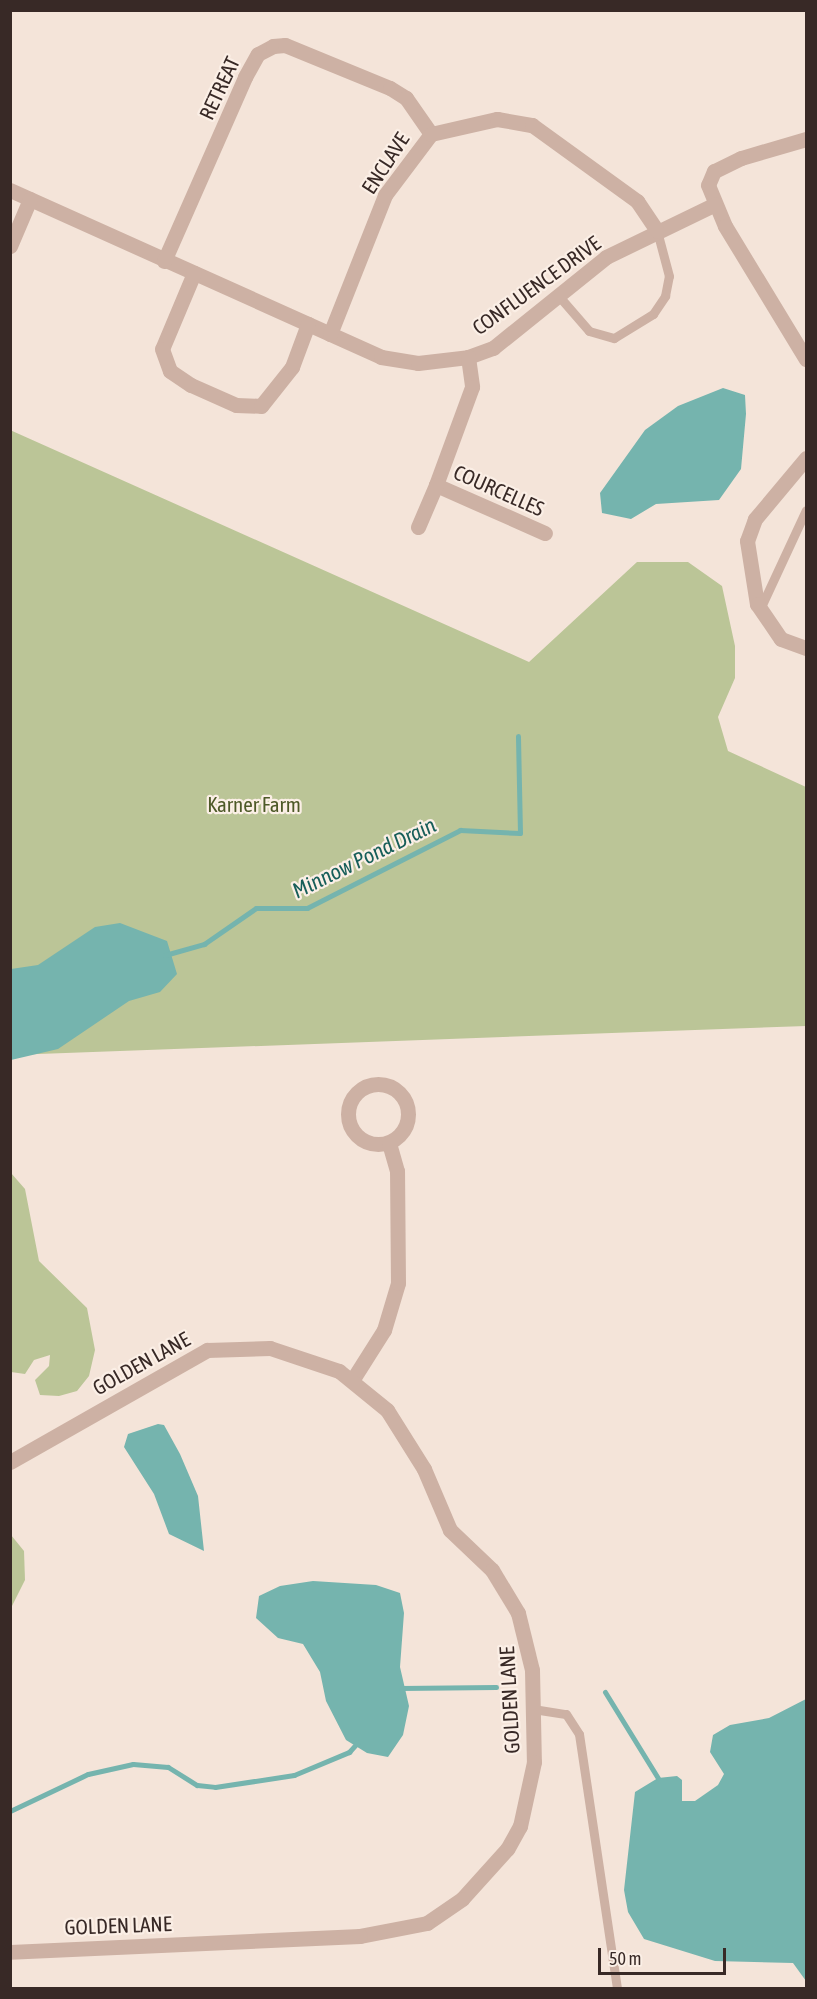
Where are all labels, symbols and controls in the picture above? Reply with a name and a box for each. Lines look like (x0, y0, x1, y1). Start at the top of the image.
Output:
street label: RETREAT (193, 52, 245, 124)
street label: ENCLAVE (356, 128, 414, 198)
street label: CONFLUENCE DRIVE (467, 230, 605, 340)
street label: COURCELLES (450, 459, 548, 521)
park label: Karner Farm (207, 791, 301, 817)
water label: Minnow Pond Drain (288, 812, 440, 904)
street label: GOLDEN LANE (88, 1326, 194, 1400)
street label: GOLDEN LANE (494, 1646, 524, 1754)
street label: GOLDEN LANE (64, 1911, 172, 1939)
scale bar (601, 1936, 728, 1974)
text: 50 m (609, 1948, 641, 1969)

